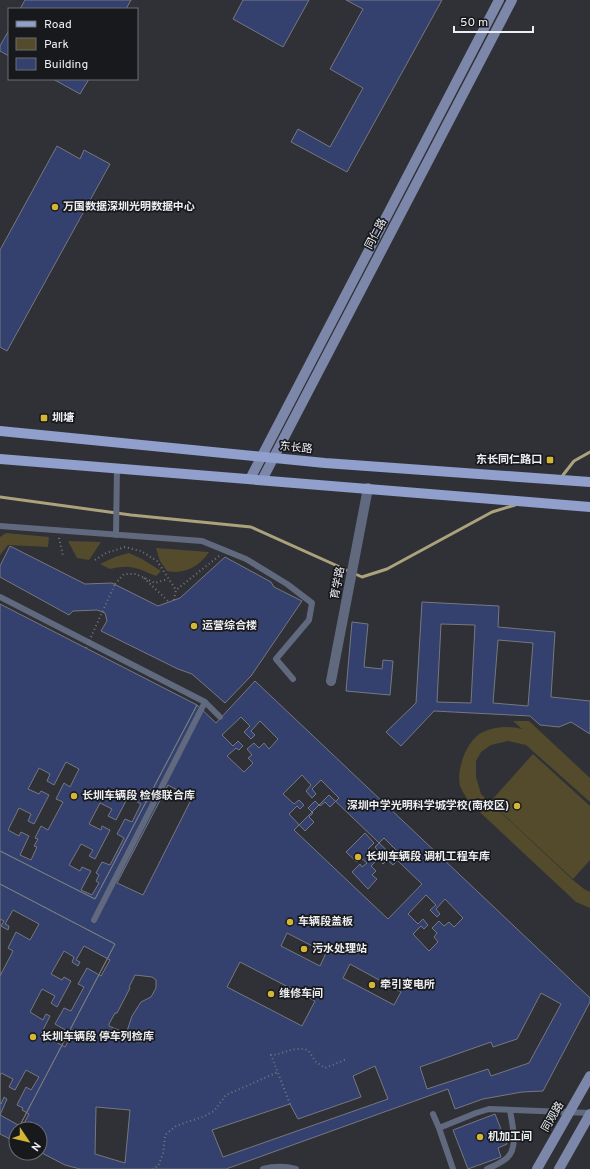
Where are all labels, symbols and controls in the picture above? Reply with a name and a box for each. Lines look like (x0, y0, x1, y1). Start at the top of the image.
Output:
legend (8, 8, 138, 80)
scale bar (454, 8, 533, 34)
text: 50 m (460, 15, 488, 31)
text: Road (44, 17, 72, 33)
text: Park (44, 37, 69, 53)
text: Building (44, 57, 88, 73)
place label: 万国数据深圳光明数据中心 (63, 200, 195, 214)
marker: 万国数据深圳光明数据中心 (50, 202, 60, 212)
street label: 同仁路 (362, 216, 390, 252)
place label: 圳塘 (52, 411, 75, 425)
marker: 圳塘 (39, 413, 49, 423)
street label: 东长路 (279, 439, 313, 457)
place label: 东长同仁路口 (476, 453, 542, 467)
marker: 东长同仁路口 (545, 455, 555, 465)
street label: 育学路 (328, 565, 348, 601)
place label: 运营综合楼 (202, 619, 257, 633)
marker: 运营综合楼 (189, 621, 199, 631)
place label: 长圳车辆段 检修联合库 (82, 789, 195, 803)
marker: 长圳车辆段 检修联合库 (69, 791, 79, 801)
place label: 深圳中学光明科学城学校(南校区) (347, 799, 509, 813)
marker: 深圳中学光明科学城学校(南校区) (512, 801, 522, 811)
place label: 长圳车辆段 调机工程车库 (366, 850, 490, 864)
marker: 长圳车辆段 调机工程车库 (353, 852, 363, 862)
place label: 车辆段盖板 (298, 915, 353, 929)
marker: 车辆段盖板 (285, 917, 295, 927)
place label: 污水处理站 (312, 942, 367, 956)
marker: 污水处理站 (299, 944, 309, 954)
place label: 牵引变电所 (380, 978, 435, 992)
marker: 牵引变电所 (367, 980, 377, 990)
place label: 维修车间 (279, 987, 323, 1001)
marker: 维修车间 (266, 989, 276, 999)
place label: 长圳车辆段 停车列检库 (41, 1030, 154, 1044)
marker: 长圳车辆段 停车列检库 (28, 1032, 38, 1042)
street label: 同观路 (539, 1099, 567, 1135)
north arrow (8, 1121, 48, 1161)
place label: 机加工间 (488, 1130, 532, 1144)
marker: 机加工间 (475, 1132, 485, 1142)
text: N (27, 1139, 43, 1153)

